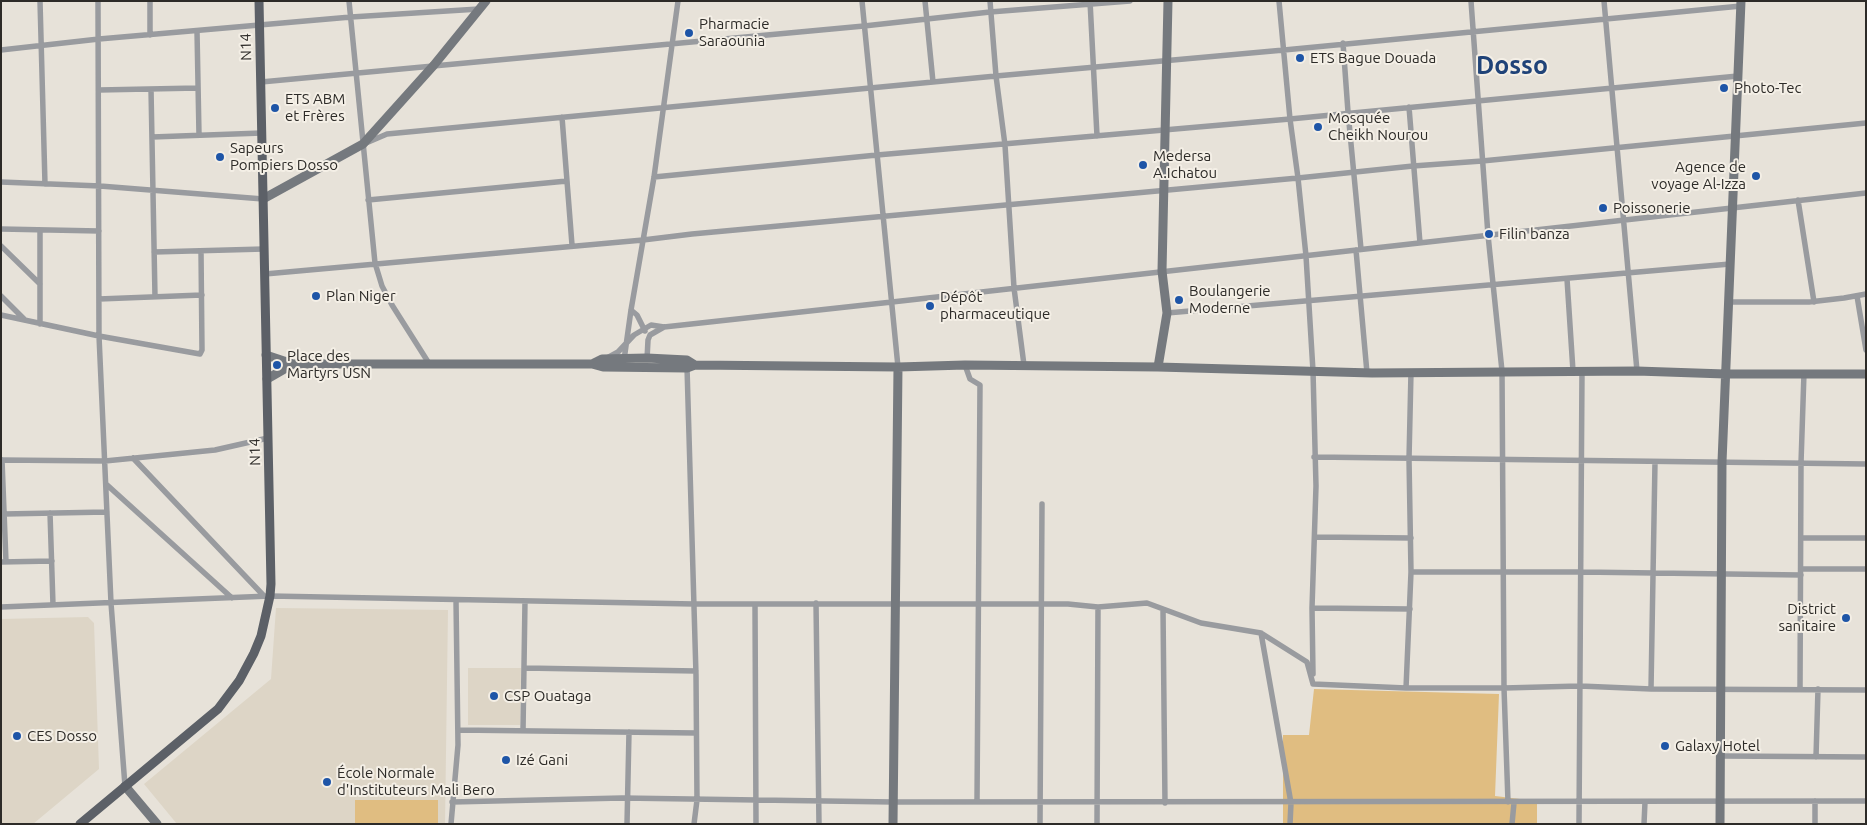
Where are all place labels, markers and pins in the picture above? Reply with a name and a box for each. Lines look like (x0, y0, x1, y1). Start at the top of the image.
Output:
place label: Pharmacie Saraounia (699, 15, 769, 50)
marker: Pharmacie Saraounia (683, 27, 695, 39)
place label: ETS Bague Douada (1310, 49, 1436, 67)
marker: ETS Bague Douada (1294, 52, 1306, 64)
place label: Photo-Tec (1734, 79, 1802, 97)
marker: Photo-Tec (1718, 82, 1730, 94)
place label: ETS ABM et Frères (285, 90, 345, 125)
marker: ETS ABM et Frères (269, 102, 281, 114)
place label: Mosquée Cheikh Nourou (1328, 109, 1428, 144)
marker: Mosquée Cheikh Nourou (1312, 121, 1324, 133)
place label: Sapeurs Pompiers Dosso (230, 139, 338, 174)
place label: Medersa A.Ichatou (1153, 147, 1217, 182)
marker: Sapeurs Pompiers Dosso (214, 151, 226, 163)
place label: Agence de voyage Al-Izza (1651, 158, 1746, 193)
marker: Medersa A.Ichatou (1137, 159, 1149, 171)
marker: Agence de voyage Al-Izza (1750, 170, 1762, 182)
place label: Poissonerie (1613, 199, 1690, 217)
marker: Poissonerie (1597, 202, 1609, 214)
place label: Filin banza (1499, 225, 1570, 243)
marker: Filin banza (1483, 228, 1495, 240)
place label: Boulangerie Moderne (1189, 282, 1271, 317)
place label: Plan Niger (326, 287, 396, 305)
place label: Dépôt pharmaceutique (940, 288, 1050, 323)
marker: Plan Niger (310, 290, 322, 302)
marker: Boulangerie Moderne (1173, 294, 1185, 306)
marker: Dépôt pharmaceutique (924, 300, 936, 312)
place label: Place des Martyrs USN (287, 347, 371, 382)
marker: Place des Martyrs USN (271, 359, 283, 371)
place label: District sanitaire (1778, 600, 1836, 635)
marker: District sanitaire (1840, 612, 1852, 624)
place label: CSP Ouataga (504, 687, 591, 705)
marker: CSP Ouataga (488, 690, 500, 702)
place label: CES Dosso (27, 727, 97, 745)
marker: CES Dosso (11, 730, 23, 742)
place label: Galaxy Hotel (1675, 737, 1760, 755)
marker: Galaxy Hotel (1659, 740, 1671, 752)
place label: Izé Gani (516, 751, 568, 769)
marker: Izé Gani (500, 754, 512, 766)
place label: École Normale d'Instituteurs Mali Bero (337, 764, 495, 799)
marker: École Normale d'Instituteurs Mali Bero (321, 776, 333, 788)

